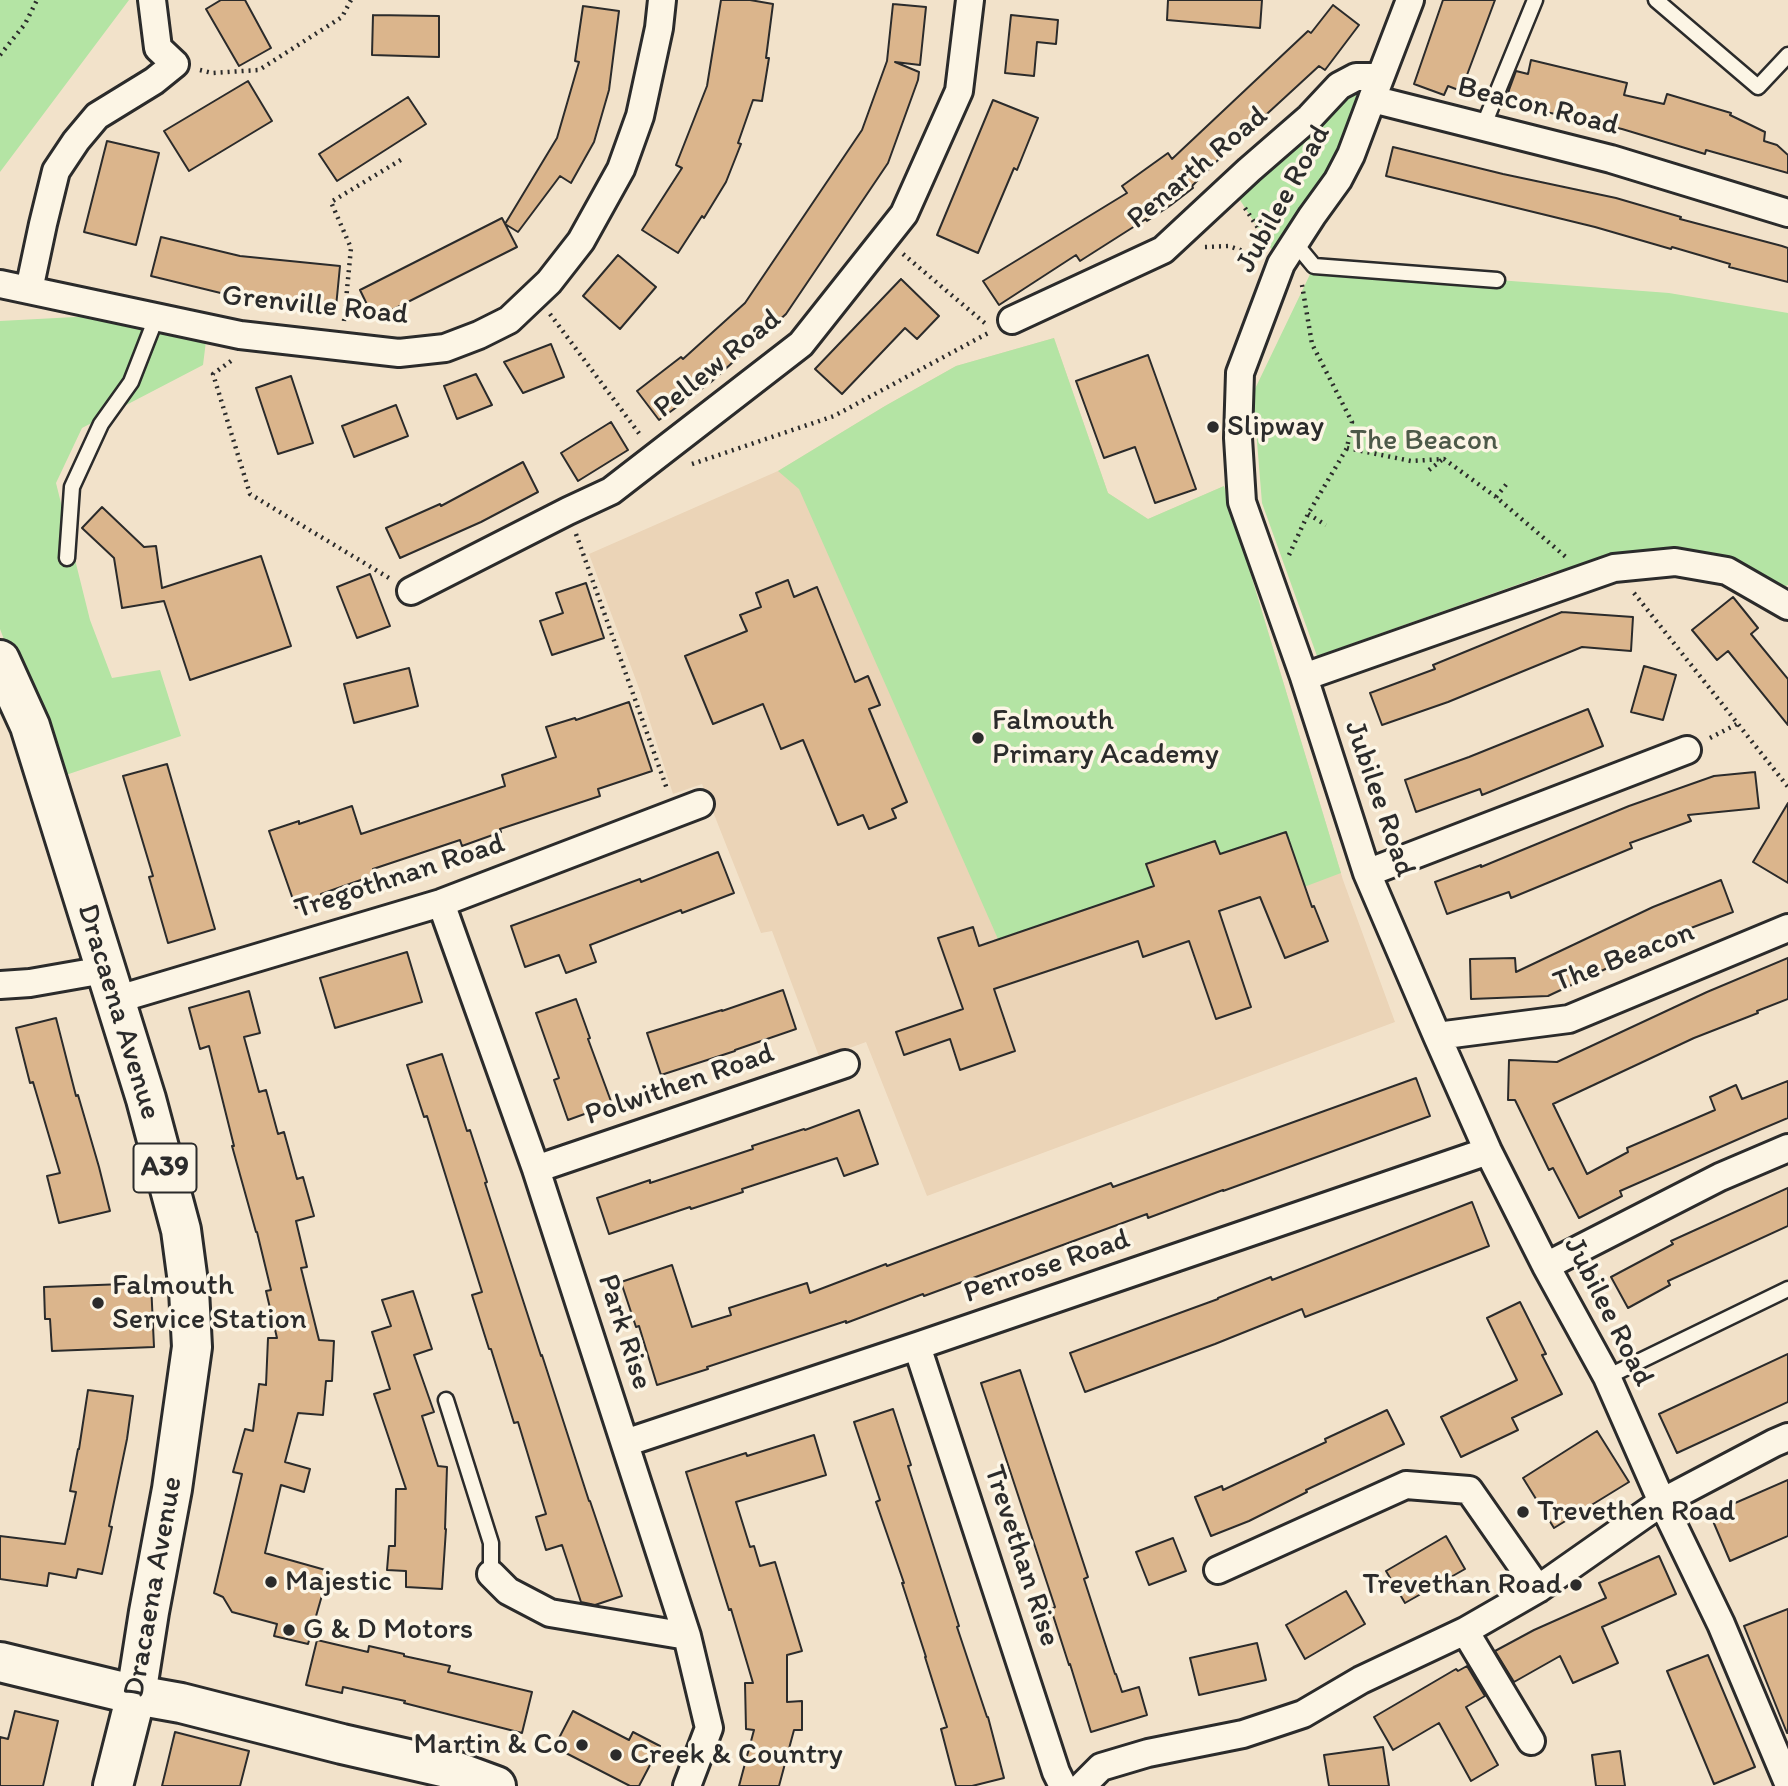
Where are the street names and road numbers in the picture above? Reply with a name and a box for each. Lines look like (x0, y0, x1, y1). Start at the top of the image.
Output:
street label: Beacon Road (1454, 70, 1622, 144)
street label: Penarth Road (1120, 99, 1276, 237)
street label: Jubilee Road (1229, 119, 1339, 279)
street label: Grenville Road (220, 278, 410, 334)
street label: Pellew Road (647, 302, 789, 426)
street label: Jubilee Road (1335, 716, 1423, 882)
street label: Tregothnan Road (290, 826, 510, 928)
street label: Dracaena Avenue (68, 900, 168, 1124)
street label: The Beacon (1549, 915, 1699, 1001)
street label: Polwithen Road (581, 1036, 779, 1134)
road number: A39 (134, 1144, 196, 1192)
street label: Penrose Road (959, 1222, 1135, 1312)
street label: Jubilee Road (1555, 1231, 1661, 1393)
street label: Park Rise (588, 1270, 660, 1394)
street label: Trevethan Rise (975, 1461, 1067, 1651)
street label: Dracaena Avenue (117, 1474, 191, 1700)

